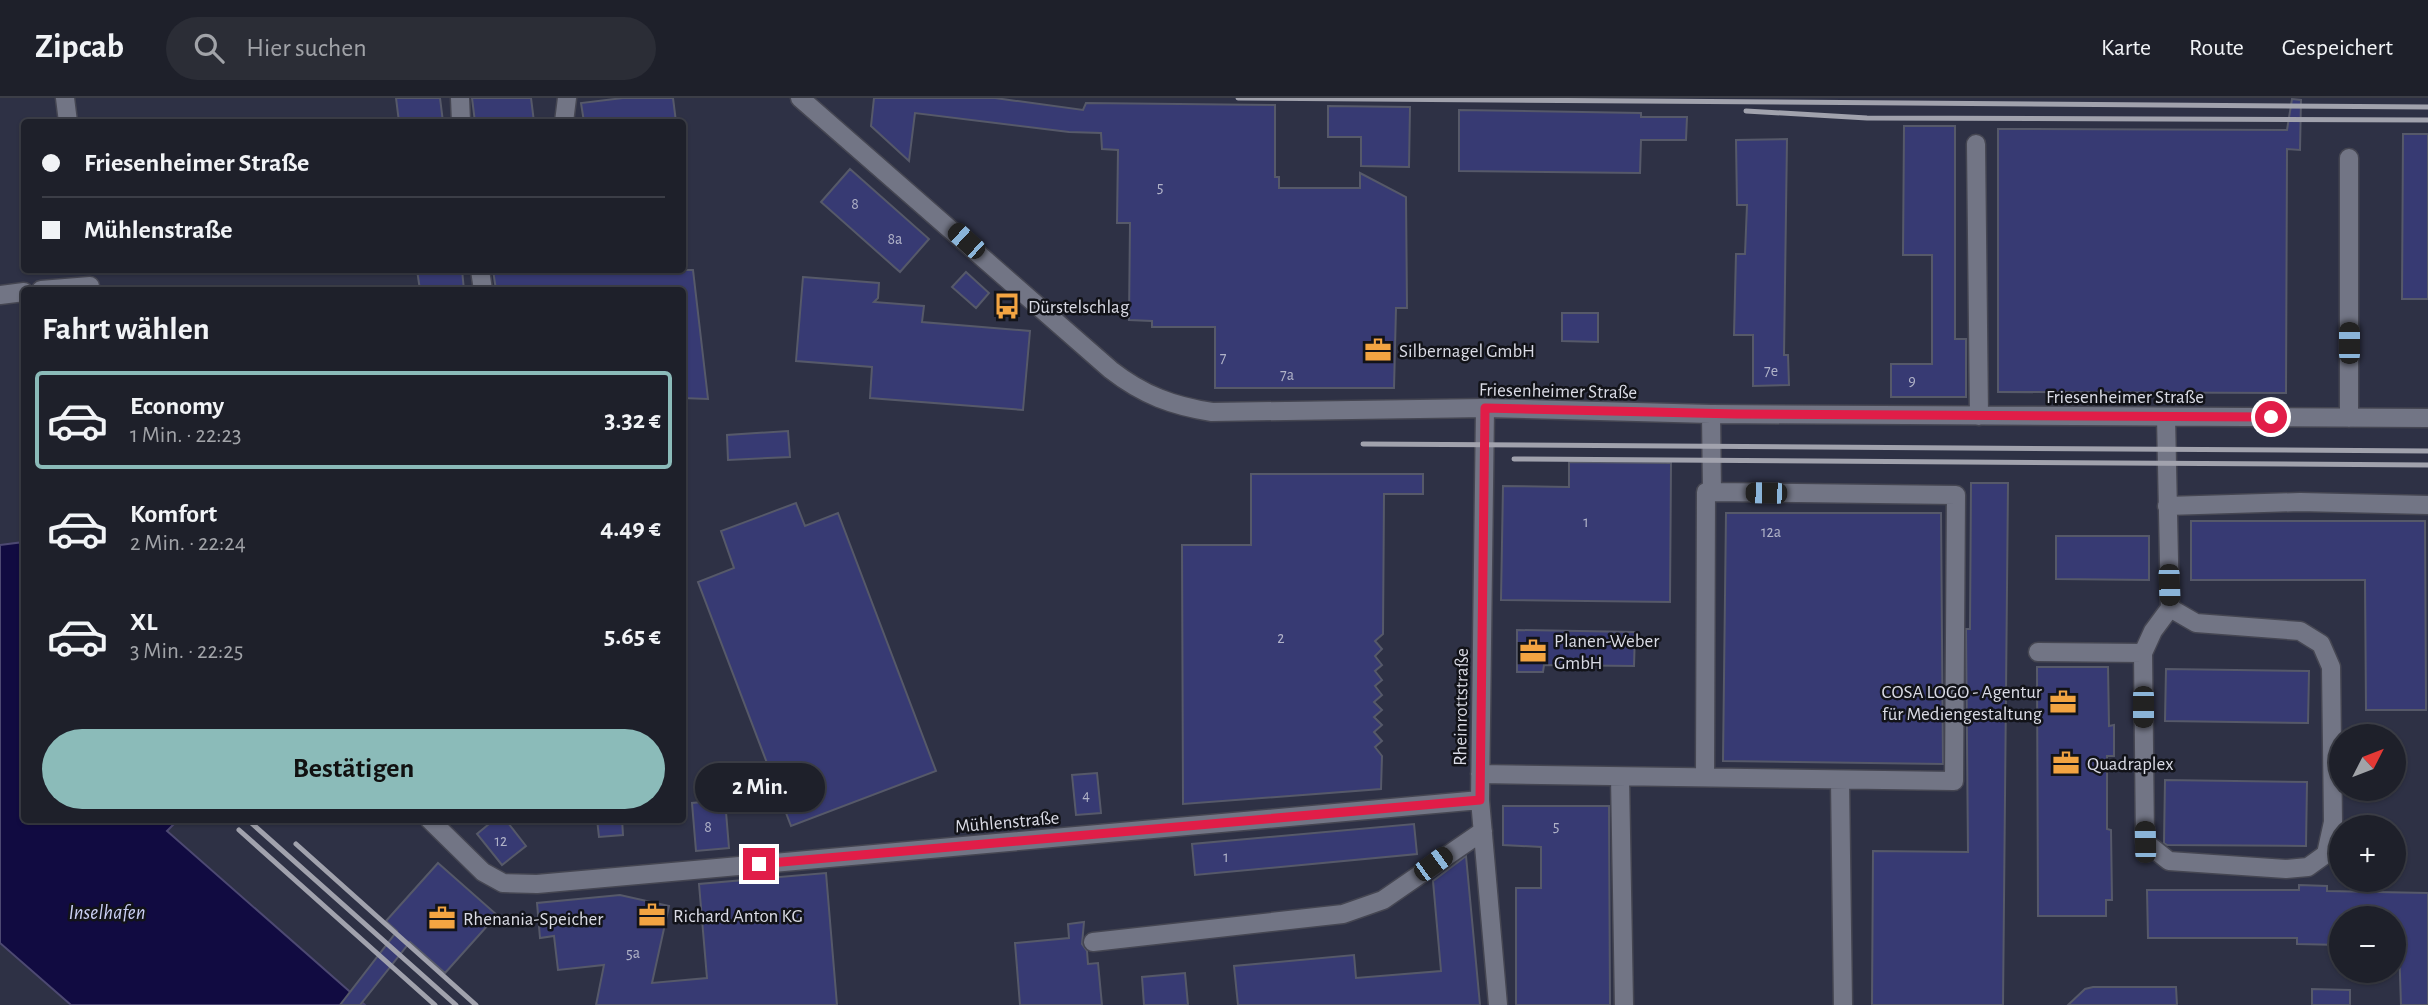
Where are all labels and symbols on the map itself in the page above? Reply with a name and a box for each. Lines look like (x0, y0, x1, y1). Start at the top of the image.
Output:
house number: 5 (1157, 179, 1163, 195)
house number: 8 (851, 196, 859, 212)
car (944, 219, 989, 263)
house number: 8a (888, 231, 902, 247)
bus stop icon: Dürstelschlag (992, 291, 1022, 321)
place label: Dürstelschlag (1028, 298, 1130, 317)
car (2339, 322, 2360, 364)
office icon: Silbernagel GmbH (1363, 335, 1393, 365)
place label: Silbernagel GmbH (1399, 342, 1535, 361)
house number: 7 (1220, 350, 1227, 366)
house number: 7e (1764, 363, 1778, 379)
house number: 7a (1280, 367, 1294, 383)
house number: 9 (1908, 373, 1916, 389)
street label: Friesenheimer Straße (1479, 381, 1637, 402)
street label: Friesenheimer Straße (2046, 388, 2204, 407)
route start (2255, 401, 2287, 433)
car (1745, 482, 1788, 504)
house number: 1 (1583, 514, 1589, 530)
house number: 12a (1761, 524, 1781, 540)
car (2158, 564, 2181, 606)
house number: 2 (1277, 630, 1285, 646)
place label: Planen-Weber GmbH (1554, 632, 1659, 673)
office icon: Planen-Weber GmbH (1518, 636, 1548, 666)
street label: Rheinrottstraße (1451, 648, 1472, 766)
place label: COSA LOGO - Agentur für Mediengestaltung (1882, 683, 2043, 724)
car (2133, 686, 2154, 728)
office icon: COSA LOGO - Agentur für Mediengestaltung (2048, 687, 2078, 717)
north arrow (2329, 724, 2406, 802)
office icon: Quadraplex (2051, 748, 2081, 778)
place label: Quadraplex (2087, 755, 2174, 774)
callout: 2 Min. (694, 762, 824, 812)
house number: 4 (1082, 787, 1090, 803)
street label: Mühlenstraße (954, 808, 1060, 837)
house number: 5 (1553, 818, 1559, 834)
house number: 8 (704, 819, 712, 835)
car (2135, 821, 2156, 863)
house number: 12 (495, 833, 507, 849)
car (1410, 843, 1457, 885)
route end (743, 848, 775, 880)
house number: 1 (1223, 849, 1229, 865)
office icon: Richard Anton KG (637, 900, 667, 930)
water label: Inselhafen (69, 902, 145, 923)
office icon: Rhenania-Speicher (427, 903, 457, 933)
place label: Richard Anton KG (673, 907, 803, 926)
place label: Rhenania-Speicher (463, 910, 604, 929)
house number: 5a (626, 945, 640, 961)

